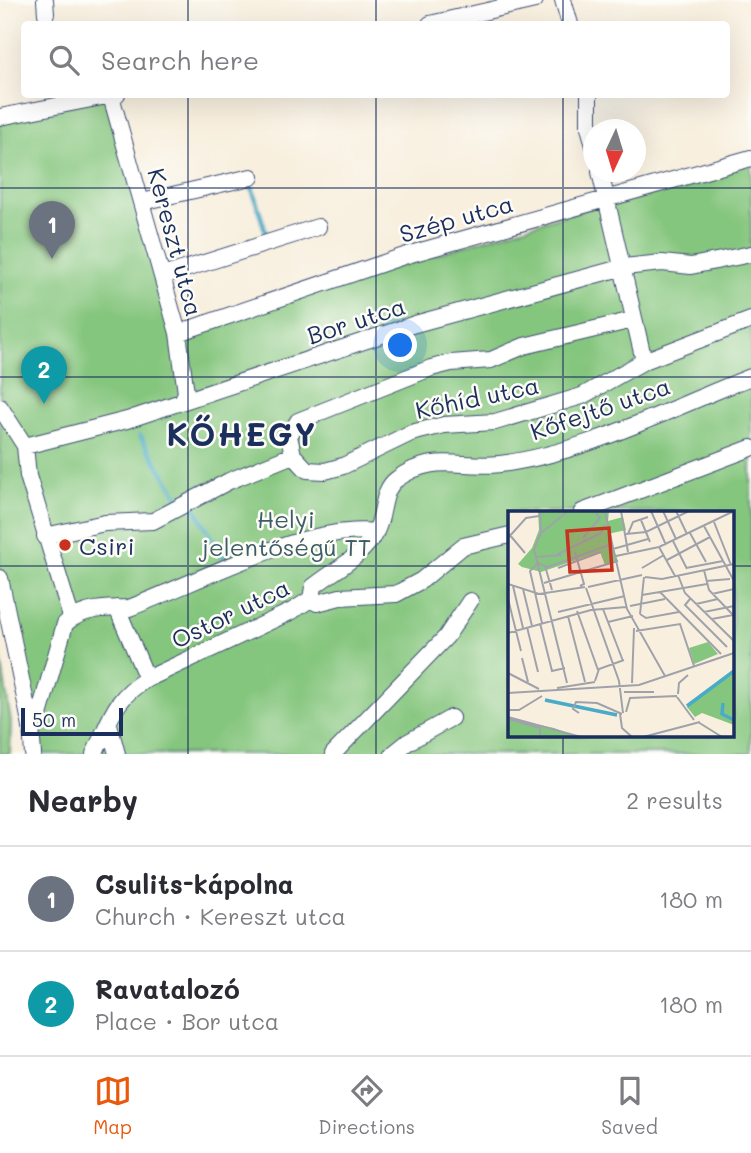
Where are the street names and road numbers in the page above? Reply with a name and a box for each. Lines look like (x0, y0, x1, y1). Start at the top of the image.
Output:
street label: Kereszt utca (141, 164, 211, 320)
street label: Szép utca (396, 187, 516, 249)
street label: Bor utca (303, 290, 409, 350)
street label: Kőhíd utca (412, 369, 542, 425)
street label: Kőfejtő utca (526, 370, 674, 446)
street label: Ostor utca (166, 571, 294, 655)

